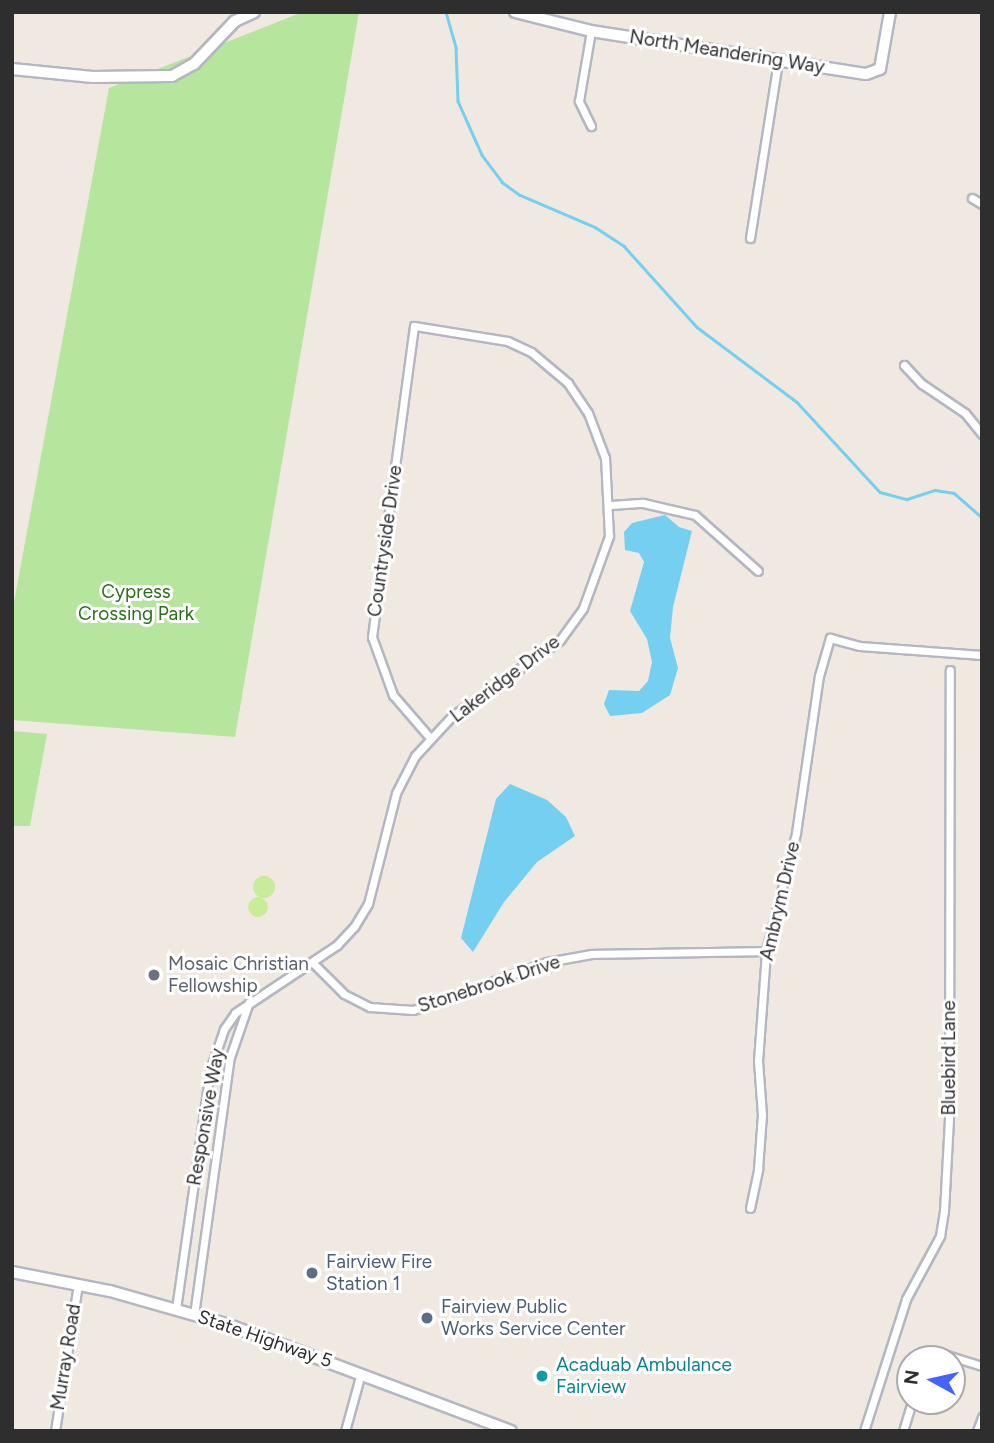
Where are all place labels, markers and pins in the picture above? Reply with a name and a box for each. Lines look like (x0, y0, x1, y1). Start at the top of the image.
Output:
place label: Mosaic Christian Fellowship (168, 953, 309, 997)
marker: Mosaic Christian Fellowship (146, 967, 162, 983)
place label: Fairview Fire Station 1 (326, 1251, 432, 1295)
marker: Fairview Fire Station 1 (304, 1265, 320, 1281)
place label: Fairview Public Works Service Center (441, 1296, 625, 1340)
marker: Fairview Public Works Service Center (419, 1310, 435, 1326)
place label: Acaduab Ambulance Fairview (556, 1354, 732, 1398)
marker: Acaduab Ambulance Fairview (534, 1368, 550, 1384)

